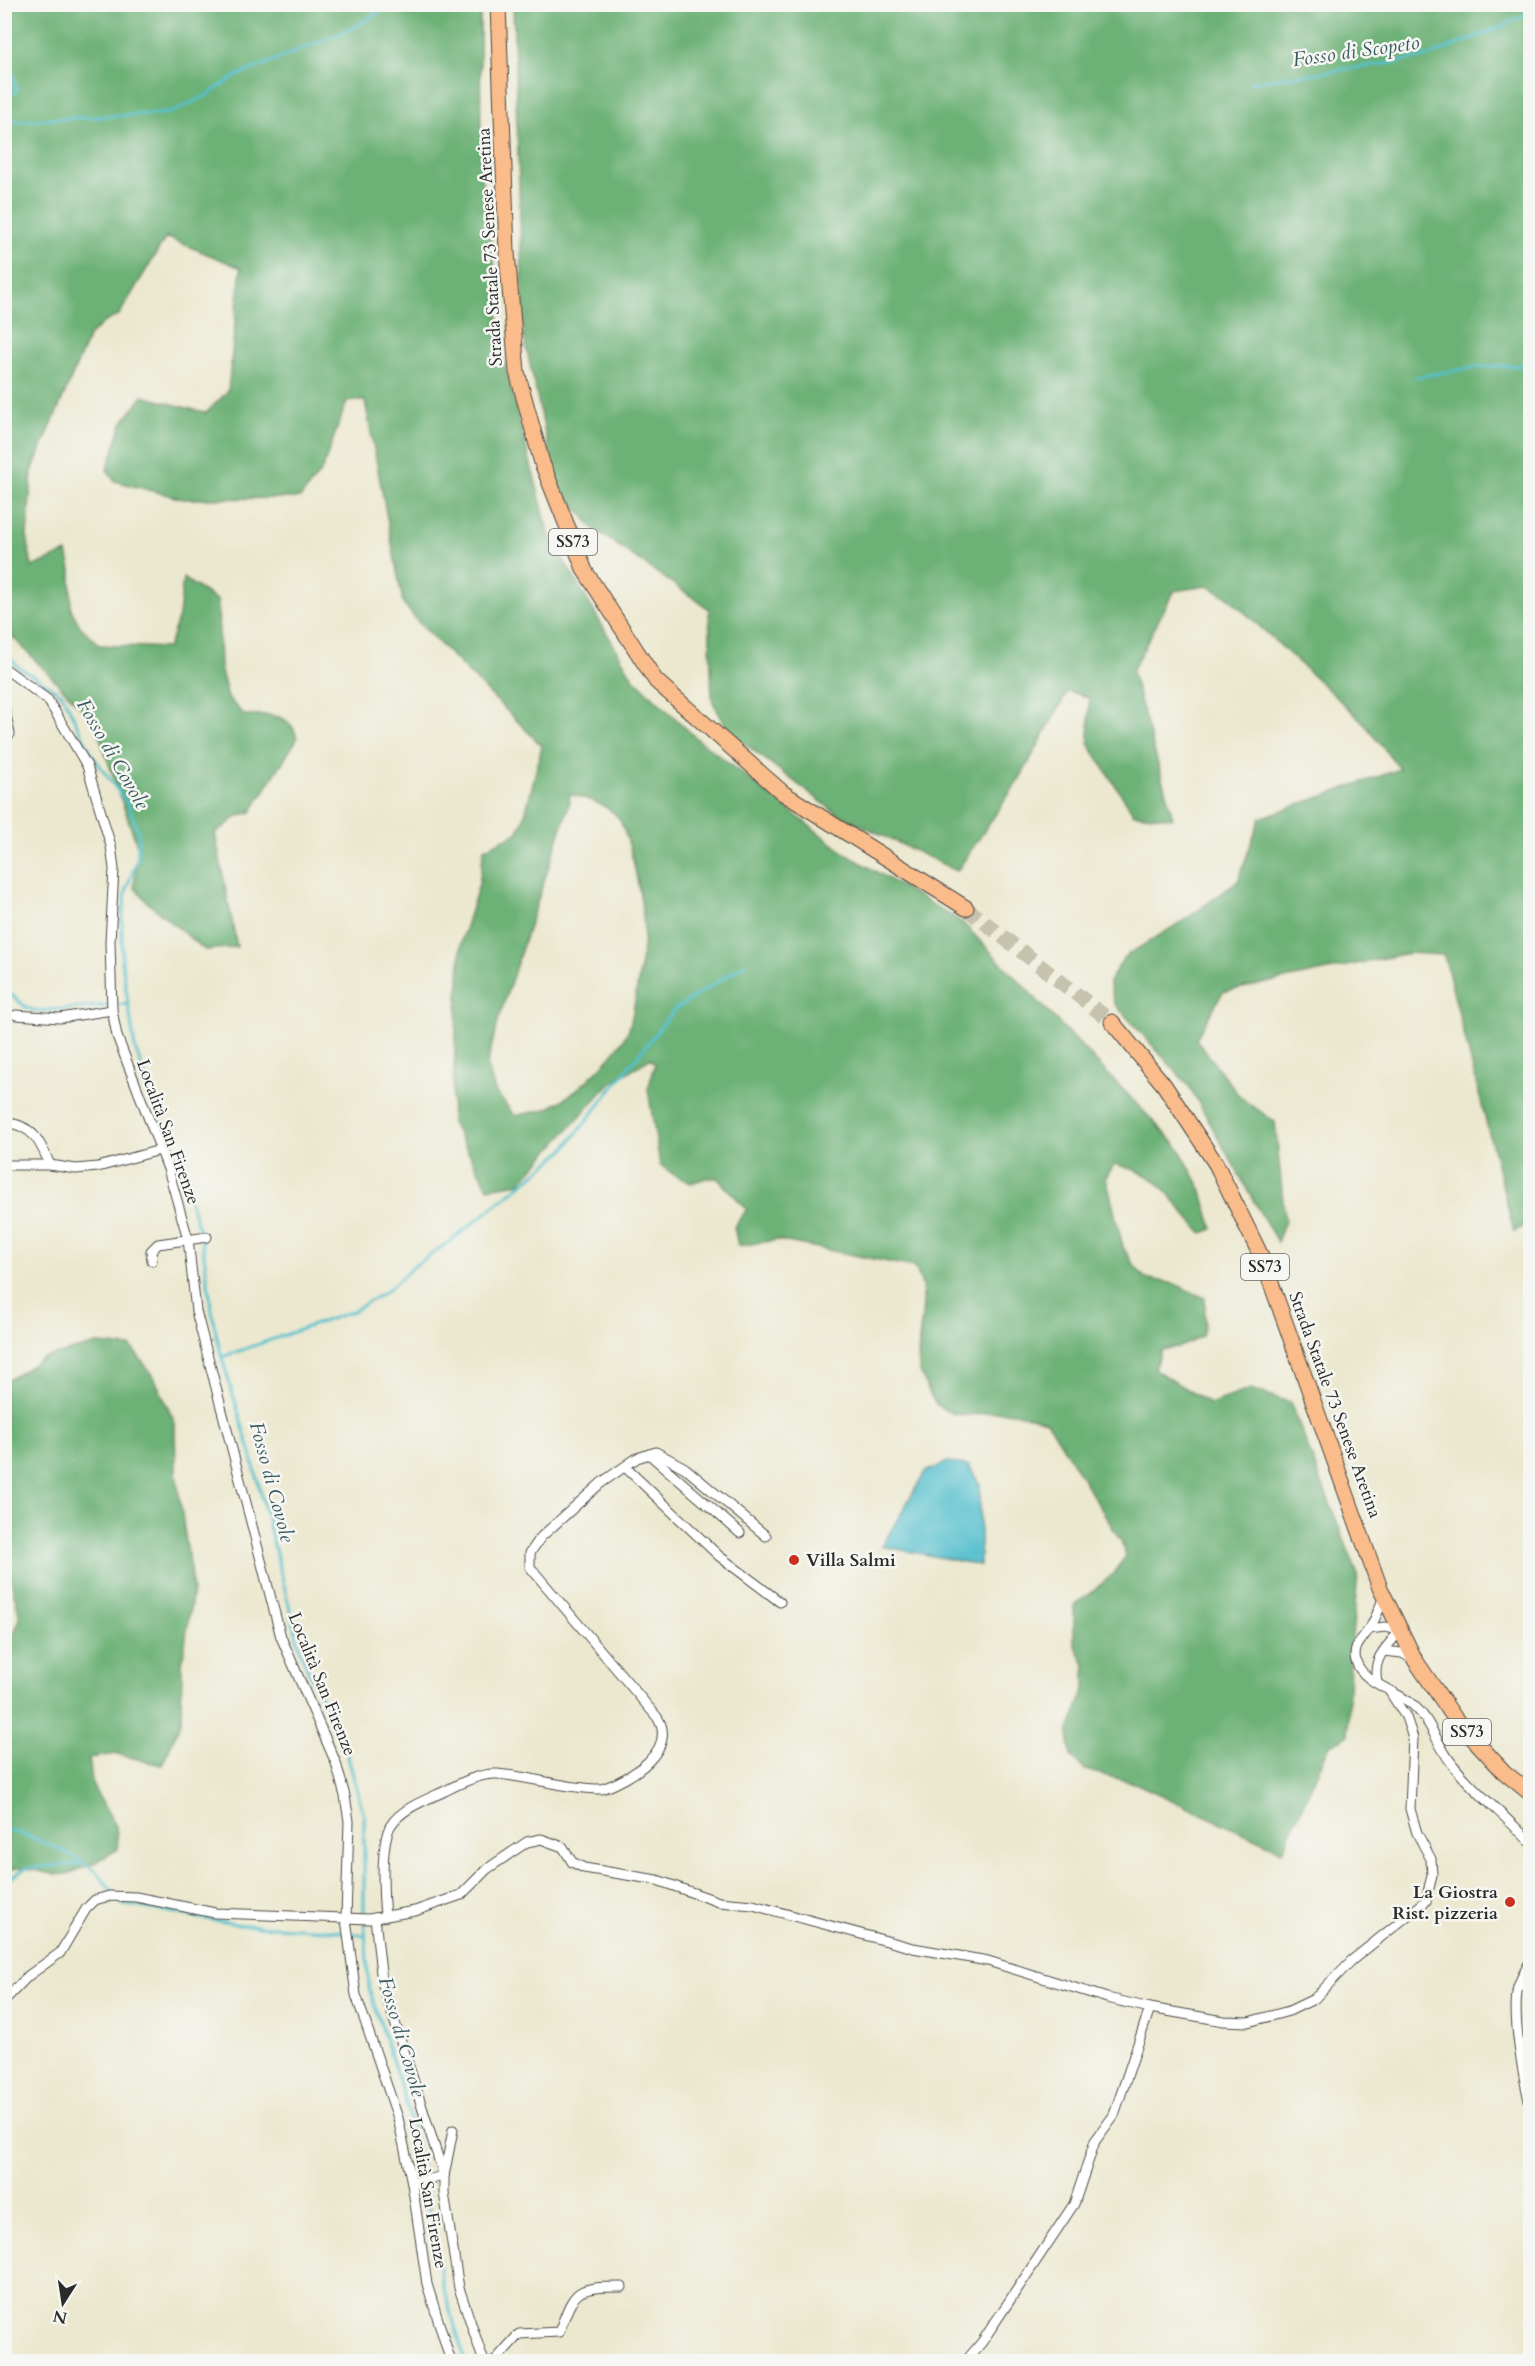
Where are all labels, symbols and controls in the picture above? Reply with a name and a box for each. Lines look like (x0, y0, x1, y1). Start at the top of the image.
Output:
water label: Fosso di Scopeto (1291, 29, 1421, 73)
street label: Strada Statale 73 Senese Aretina (471, 127, 509, 367)
road number: SS73 (549, 529, 597, 555)
water label: Fosso di Covole (70, 694, 156, 815)
street label: Località San Firenze (130, 1056, 206, 1208)
road number: SS73 (1241, 1254, 1289, 1280)
street label: Strada Statale 73 Senese Aretina (1282, 1288, 1388, 1522)
water label: Fosso di Covole (243, 1419, 301, 1546)
place label: Villa Salmi (806, 1548, 896, 1573)
marker: Villa Salmi (787, 1553, 801, 1567)
street label: Località San Firenze (282, 1608, 362, 1760)
road number: SS73 (1443, 1719, 1491, 1745)
place label: La Giostra Rist. pizzeria (1392, 1880, 1498, 1926)
marker: La Giostra Rist. pizzeria (1503, 1895, 1517, 1909)
water label: Fosso di Covole (372, 1974, 432, 2100)
street label: Località San Firenze (402, 2116, 454, 2270)
north arrow (33, 2273, 93, 2333)
text: N (51, 2304, 69, 2329)

